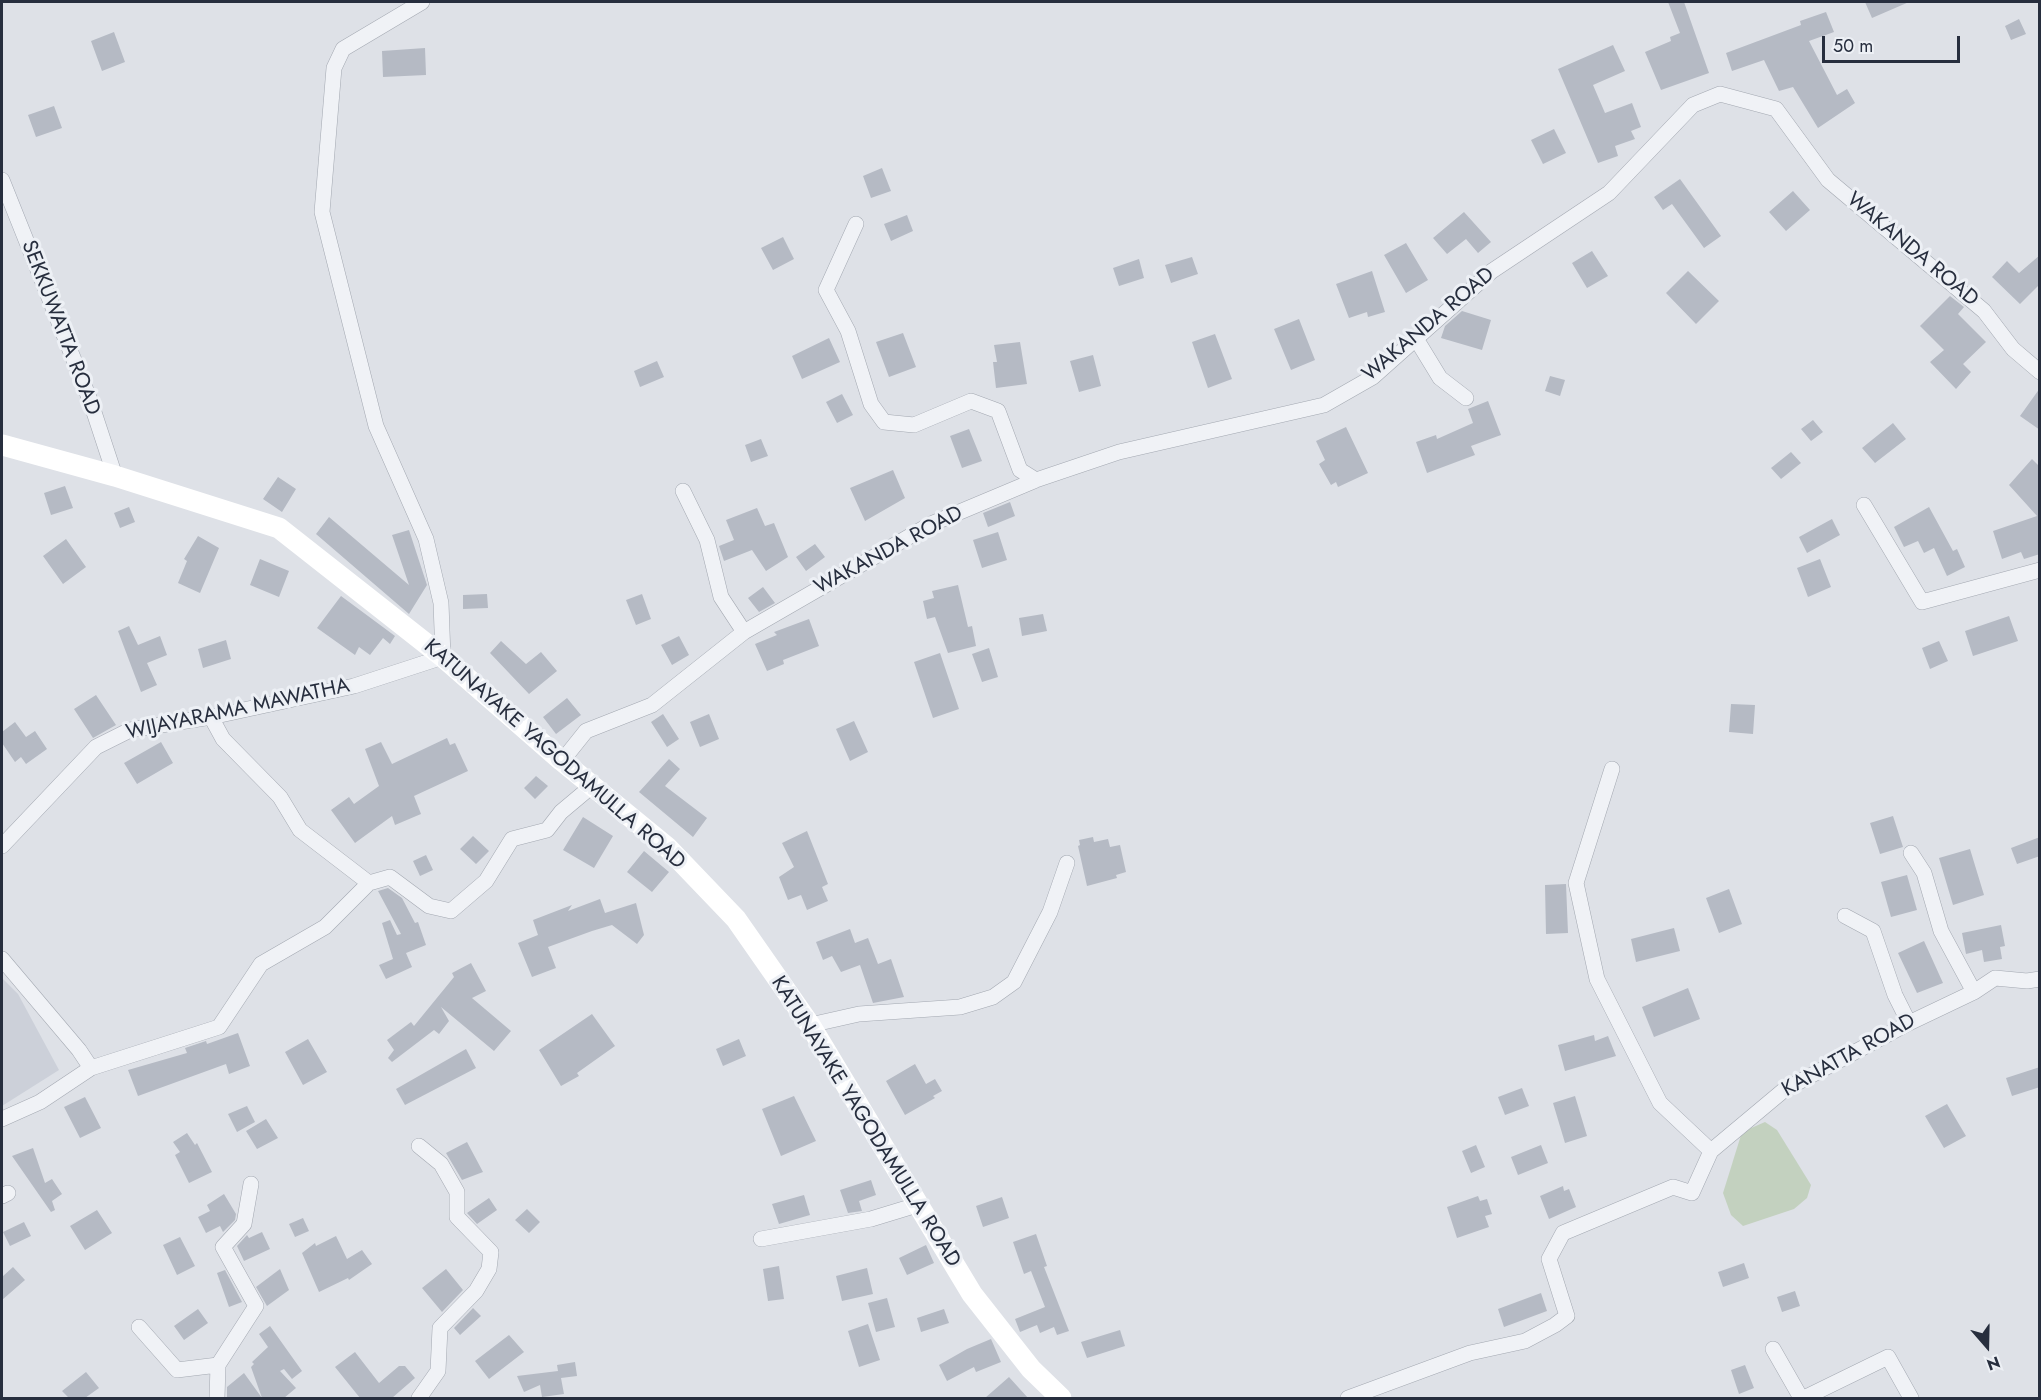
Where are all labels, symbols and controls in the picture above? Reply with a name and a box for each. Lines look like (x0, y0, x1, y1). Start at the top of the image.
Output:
scale bar (1825, 24, 1963, 62)
text: 50 m (1833, 33, 1873, 59)
street label: WAKANDA ROAD (1841, 188, 1983, 312)
street label: SEKKUWATTA ROAD (15, 237, 105, 419)
street label: WAKANDA ROAD (1358, 263, 1500, 387)
street label: WAKANDA ROAD (811, 501, 967, 601)
street label: KATUNAYAKE YAGODAMULLA ROAD (418, 635, 690, 875)
street label: WIJAYARAMA MAWATHA (124, 674, 352, 746)
street label: KATUNAYAKE YAGODAMULLA ROAD (765, 972, 965, 1272)
street label: KANATTA ROAD (1778, 1009, 1920, 1103)
north arrow (1957, 1316, 2017, 1376)
text: N (1983, 1350, 2003, 1376)

